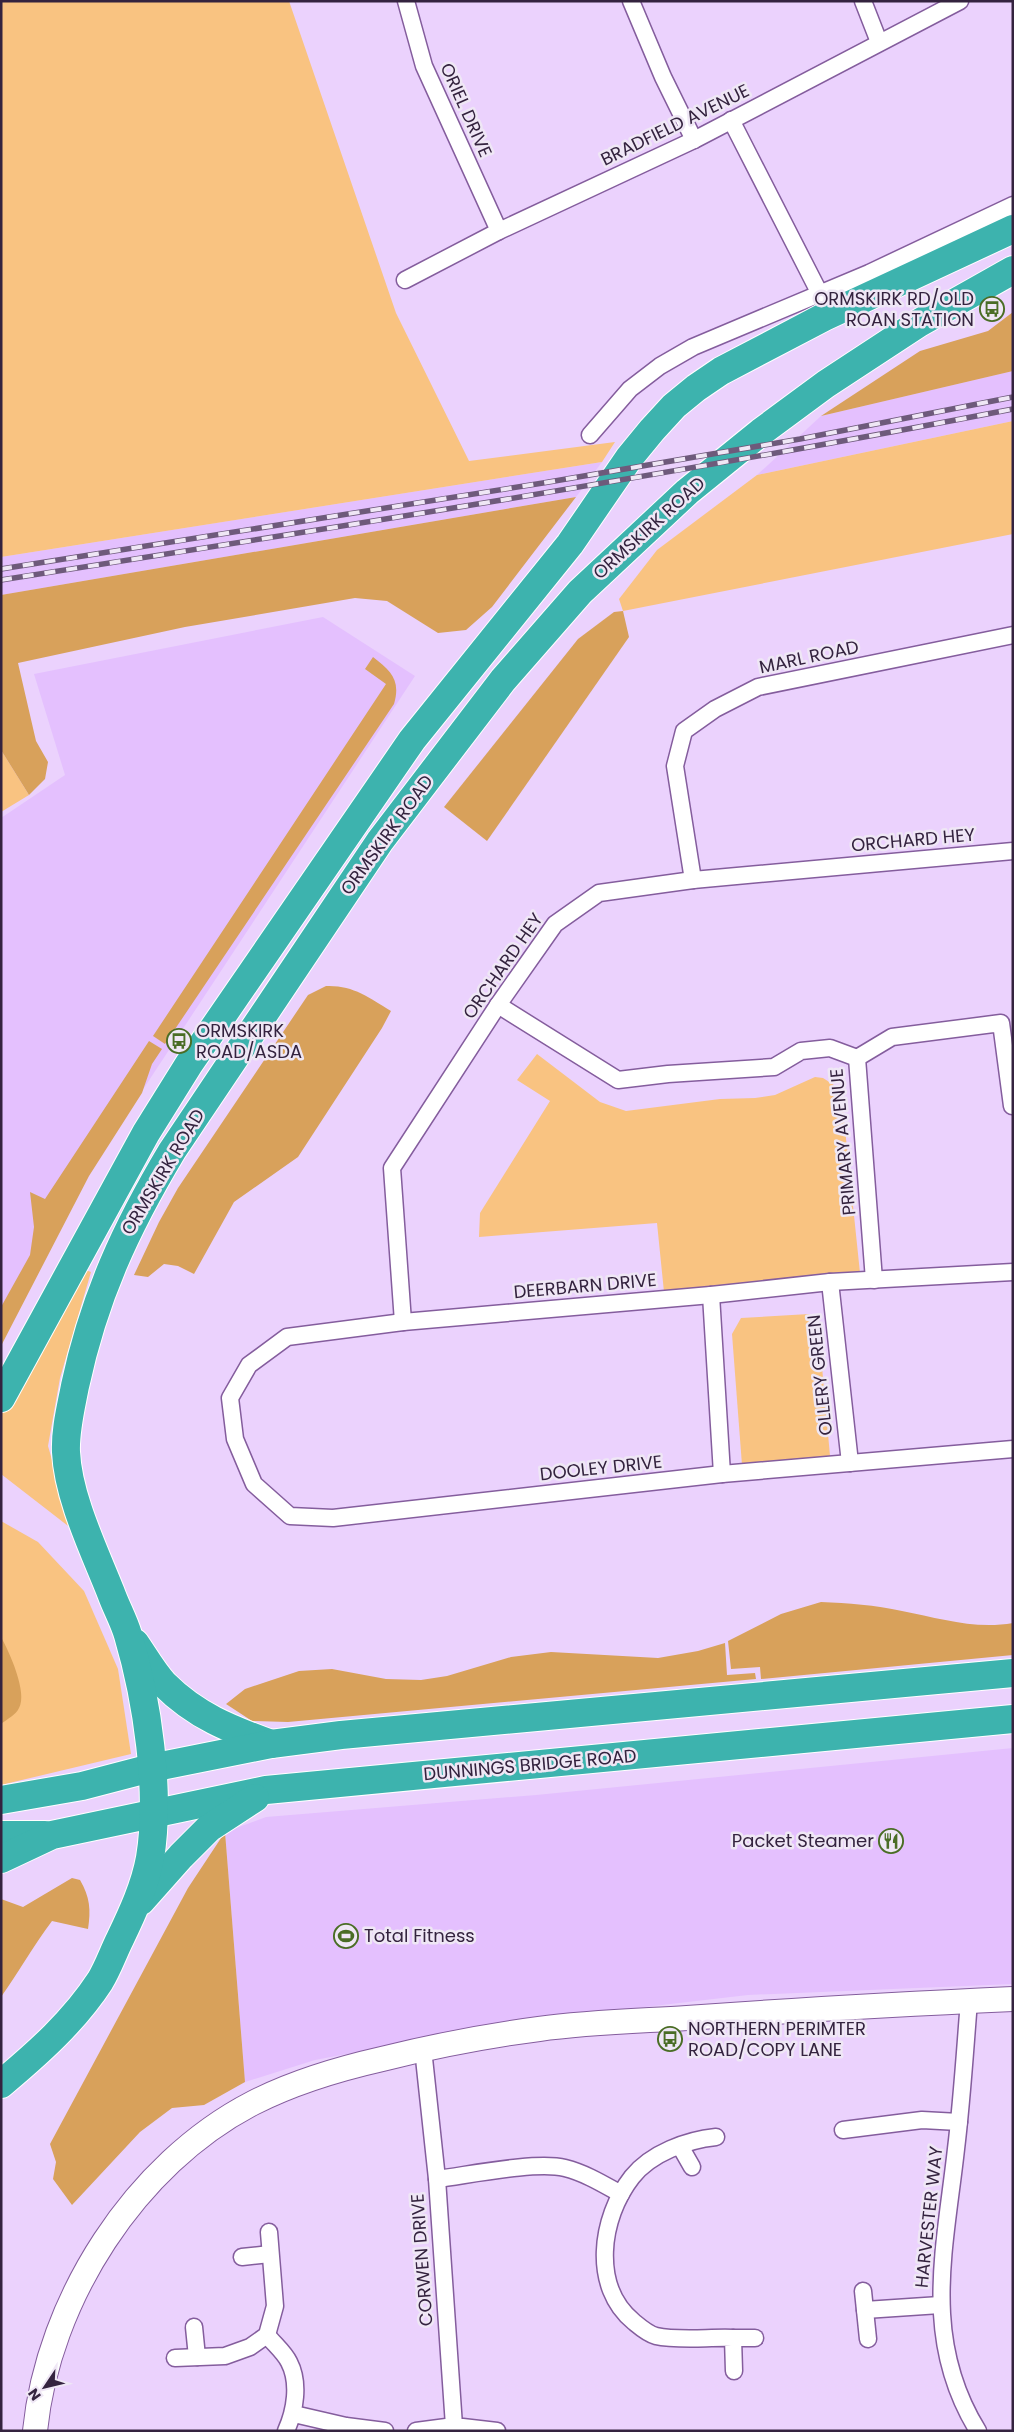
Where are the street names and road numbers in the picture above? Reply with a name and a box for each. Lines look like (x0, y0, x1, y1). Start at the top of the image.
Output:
street label: ORIEL DRIVE (435, 59, 498, 161)
street label: BRADFIELD AVENUE (596, 78, 753, 171)
street label: ORMSKIRK ROAD (587, 471, 710, 585)
street label: MARL ROAD (757, 634, 861, 679)
street label: ORMSKIRK ROAD (334, 770, 439, 900)
street label: ORCHARD HEY (850, 822, 976, 857)
street label: ORCHARD HEY (457, 907, 549, 1024)
street label: PRIMARY AVENUE (824, 1068, 861, 1216)
street label: ORMSKIRK ROAD (115, 1104, 210, 1239)
street label: DEERBARN DRIVE (513, 1267, 657, 1304)
street label: OLLERY GREEN (801, 1313, 838, 1437)
street label: DOOLEY DRIVE (539, 1449, 663, 1486)
street label: DUNNINGS BRIDGE ROAD (422, 1743, 638, 1786)
street label: HARVESTER WAY (909, 2144, 948, 2289)
street label: CORWEN DRIVE (404, 2193, 439, 2327)

